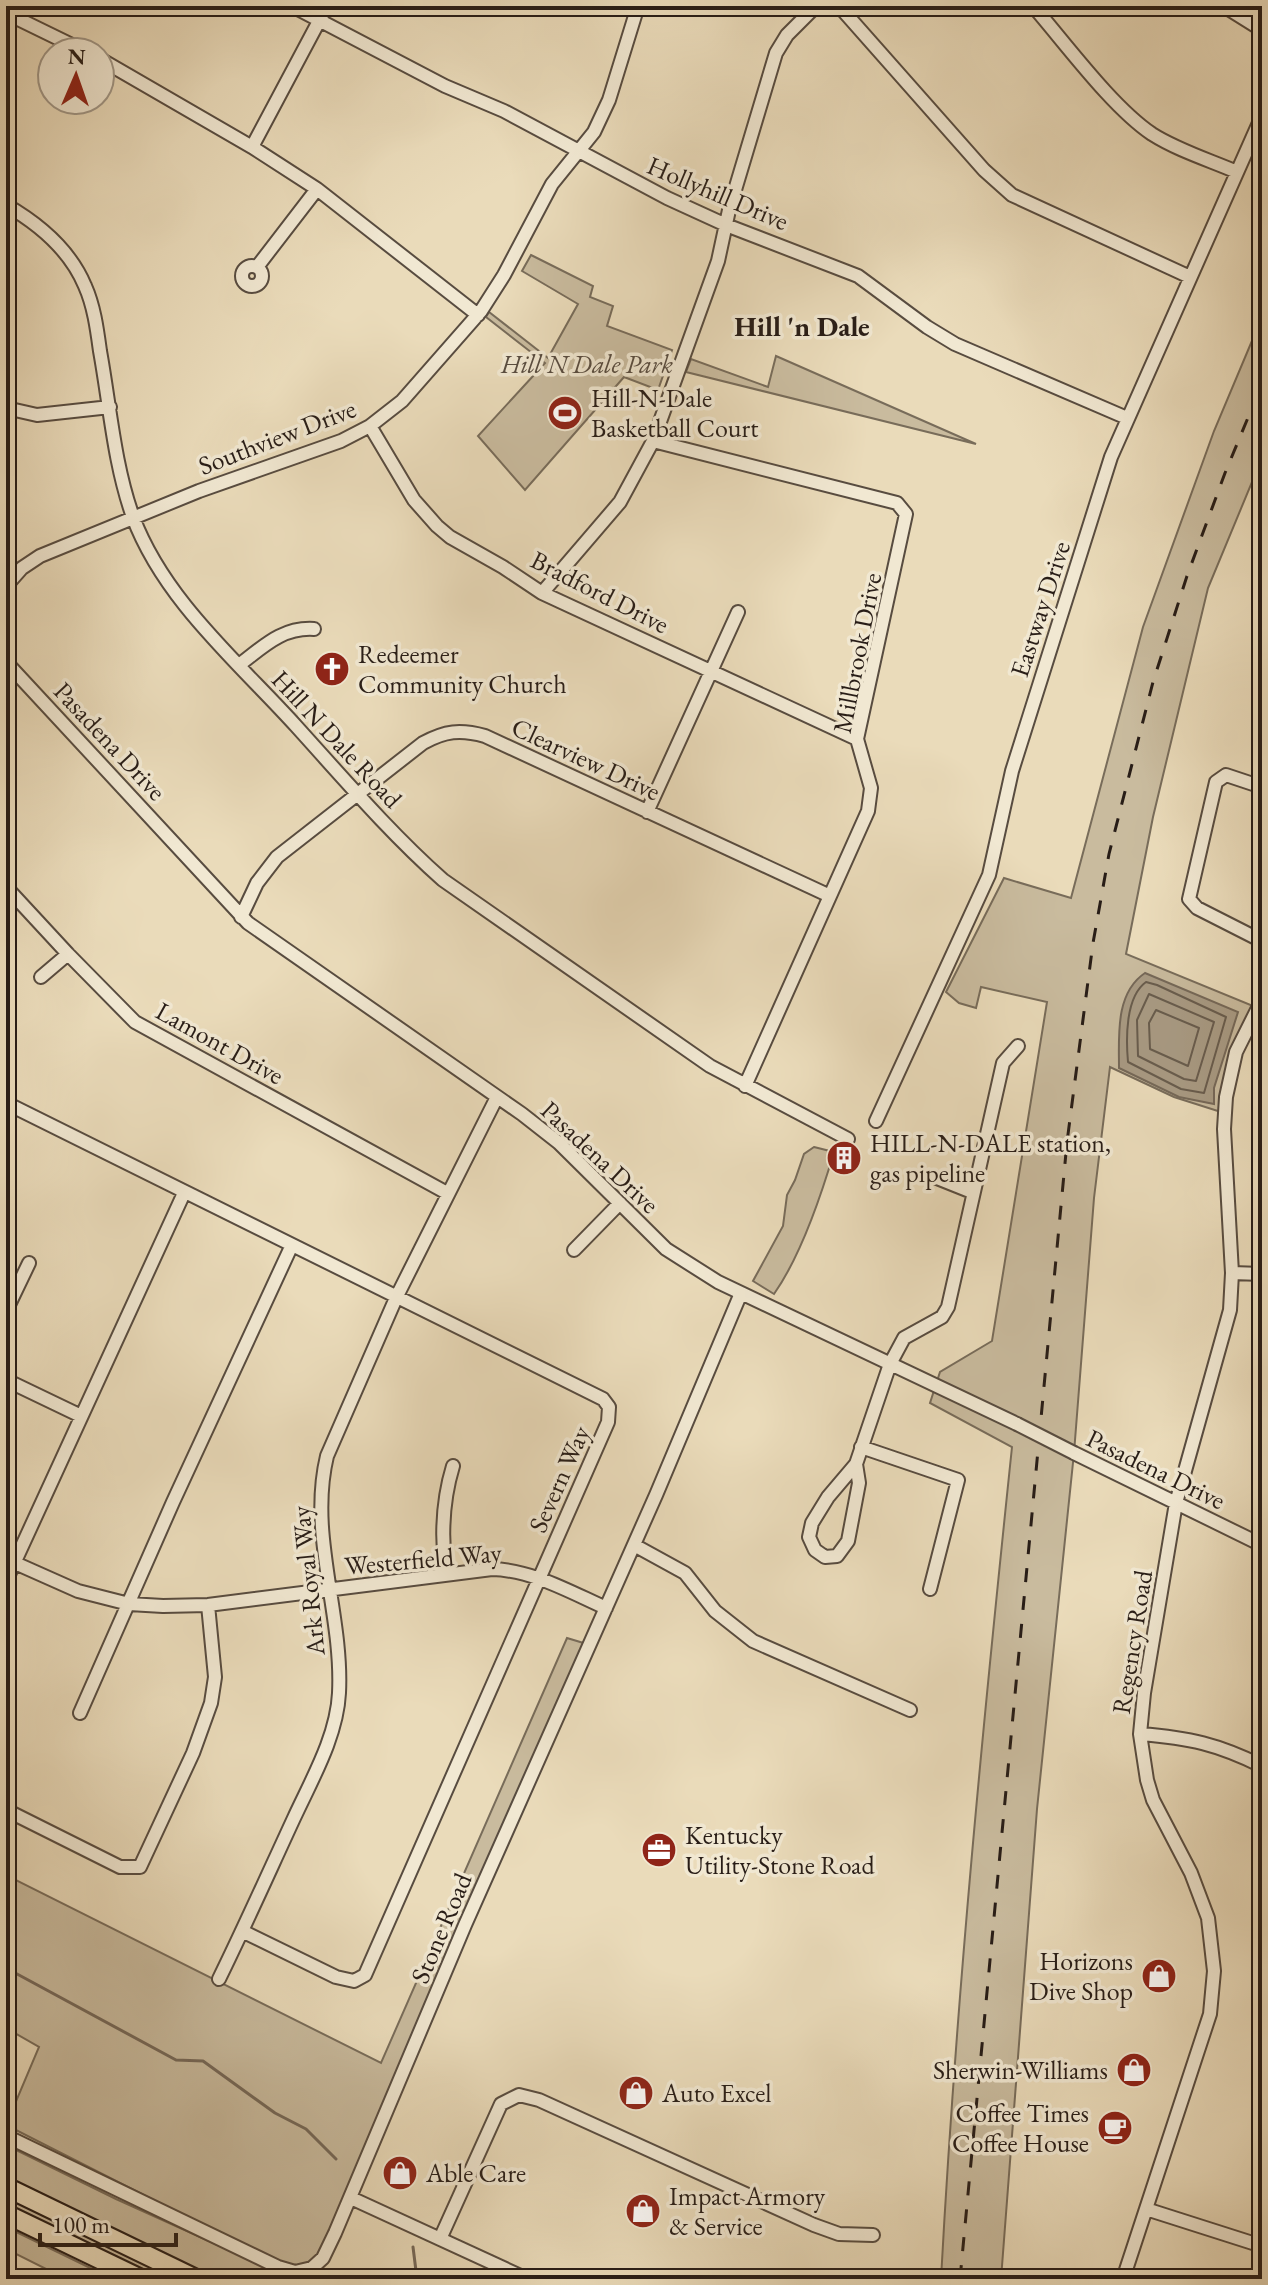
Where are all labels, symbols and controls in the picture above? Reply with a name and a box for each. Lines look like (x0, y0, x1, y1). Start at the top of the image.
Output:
north arrow (36, 36, 116, 116)
text: N (67, 42, 86, 71)
street label: Hollyhill Drive (642, 148, 794, 238)
district label: Hill 'n Dale (734, 308, 870, 344)
park label: Hill N Dale Park (500, 347, 673, 381)
place label: Hill-N-Dale Basketball Court (591, 381, 758, 445)
street label: Southview Drive (193, 391, 361, 483)
sports icon: Hill-N-Dale Basketball Court (546, 394, 584, 432)
street label: Eastway Drive (1002, 537, 1078, 681)
street label: Bradford Drive (525, 543, 675, 641)
street label: Millbrook Drive (825, 570, 889, 736)
place label: Redeemer Community Church (358, 637, 567, 701)
church icon: Redeemer Community Church (313, 650, 351, 688)
street label: Hill N Dale Road (264, 663, 410, 816)
street label: Pasadena Drive (46, 674, 174, 808)
street label: Clearview Drive (506, 710, 666, 808)
street label: Lamont Drive (150, 994, 290, 1092)
street label: Pasadena Drive (533, 1093, 667, 1221)
place label: HILL-N-DALE station, gas pipeline (870, 1126, 1111, 1190)
building icon: HILL-N-DALE station, gas pipeline (825, 1139, 863, 1177)
street label: Severn Way (520, 1420, 598, 1538)
street label: Pasadena Drive (1081, 1421, 1231, 1517)
street label: Ark Royal Way (283, 1504, 333, 1659)
street label: Westerfield Way (343, 1535, 504, 1583)
street label: Regency Road (1104, 1567, 1160, 1716)
place label: Kentucky Utility-Stone Road (685, 1818, 875, 1882)
office icon: Kentucky Utility-Stone Road (640, 1831, 678, 1869)
street label: Stone Road (403, 1867, 480, 1988)
place label: Horizons Dive Shop (1029, 1944, 1133, 2008)
shop icon: Horizons Dive Shop (1140, 1957, 1178, 1995)
shop icon: Sherwin-Williams (1115, 2051, 1153, 2089)
place label: Sherwin-Williams (933, 2053, 1108, 2087)
shop icon: Auto Excel (617, 2074, 655, 2112)
place label: Auto Excel (661, 2076, 772, 2110)
place label: Coffee Times Coffee House (952, 2096, 1089, 2160)
cafe icon: Coffee Times Coffee House (1096, 2109, 1134, 2147)
shop icon: Able Care (381, 2154, 419, 2192)
place label: Able Care (425, 2156, 526, 2190)
place label: Impact Armory & Service (669, 2179, 826, 2243)
shop icon: Impact Armory & Service (624, 2192, 662, 2230)
scale bar (40, 2197, 176, 2247)
text: 100 m (52, 2209, 110, 2240)

